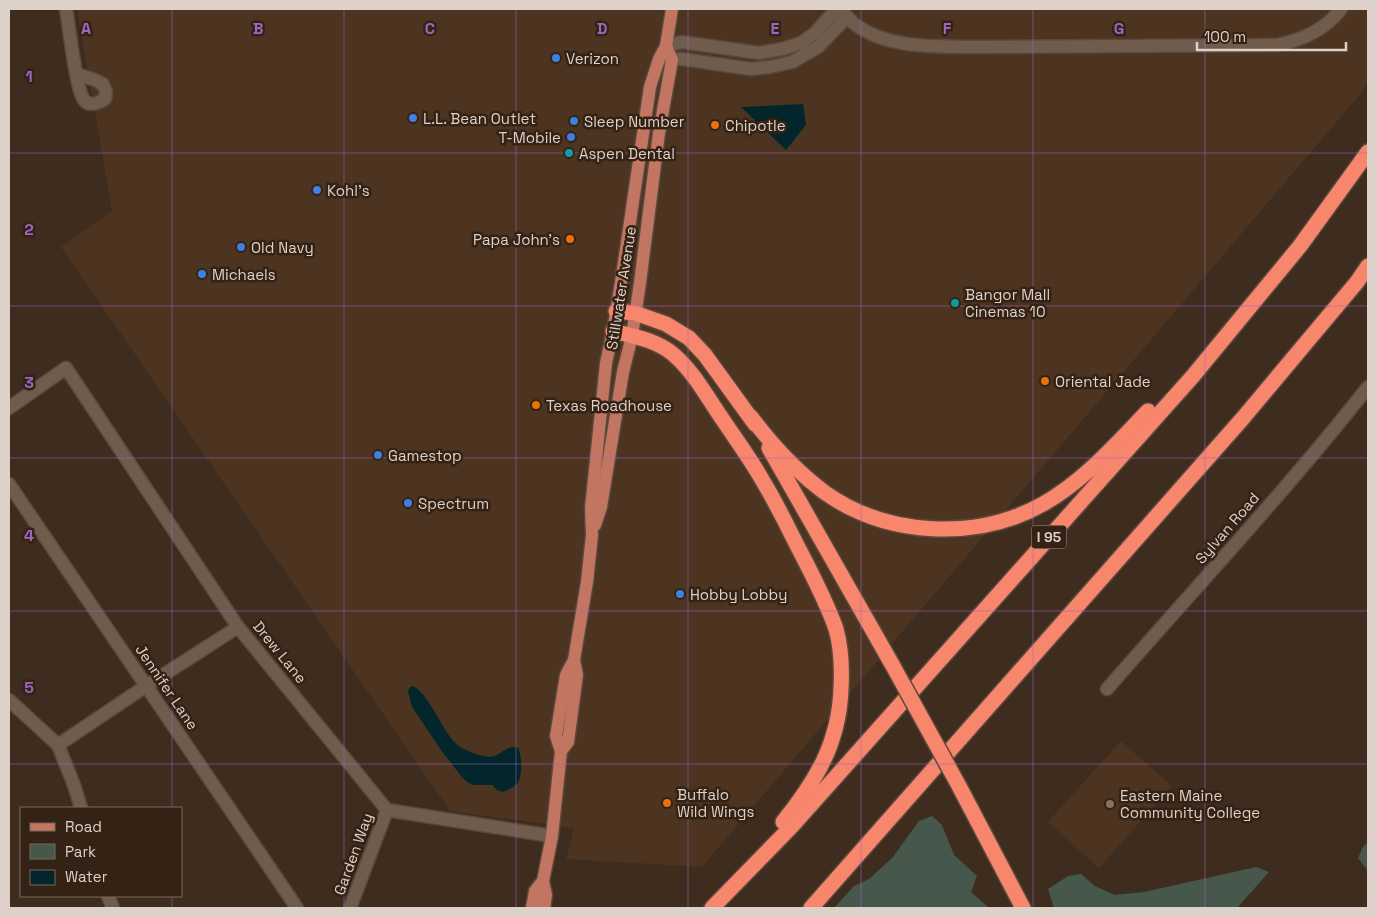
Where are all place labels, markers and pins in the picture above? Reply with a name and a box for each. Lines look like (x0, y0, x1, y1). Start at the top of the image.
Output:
place label: Verizon (566, 49, 619, 68)
marker: Verizon (550, 52, 562, 64)
place label: L.L. Bean Outlet (423, 109, 536, 128)
marker: L.L. Bean Outlet (407, 112, 419, 124)
place label: Sleep Number (584, 112, 685, 131)
marker: Sleep Number (568, 115, 580, 127)
place label: Chipotle (725, 116, 786, 135)
marker: Chipotle (709, 119, 721, 131)
place label: T-Mobile (498, 128, 561, 147)
marker: T-Mobile (565, 131, 577, 143)
place label: Aspen Dental (579, 144, 675, 163)
marker: Aspen Dental (563, 147, 575, 159)
place label: Kohl's (327, 181, 370, 200)
marker: Kohl's (311, 184, 323, 196)
place label: Papa John's (473, 230, 560, 249)
marker: Papa John's (564, 233, 576, 245)
place label: Old Navy (251, 238, 314, 257)
marker: Old Navy (235, 241, 247, 253)
place label: Michaels (212, 265, 276, 284)
marker: Michaels (196, 268, 208, 280)
place label: Bangor Mall Cinemas 10 (965, 285, 1050, 321)
marker: Bangor Mall Cinemas 10 (949, 297, 961, 309)
place label: Oriental Jade (1055, 372, 1151, 391)
marker: Oriental Jade (1039, 375, 1051, 387)
place label: Texas Roadhouse (546, 396, 672, 415)
marker: Texas Roadhouse (530, 399, 542, 411)
place label: Gamestop (388, 446, 462, 465)
marker: Gamestop (372, 449, 384, 461)
place label: Spectrum (418, 494, 489, 513)
marker: Spectrum (402, 497, 414, 509)
place label: Hobby Lobby (690, 585, 787, 604)
marker: Hobby Lobby (674, 588, 686, 600)
place label: Buffalo Wild Wings (677, 785, 755, 821)
place label: Eastern Maine Community College (1120, 786, 1260, 822)
marker: Buffalo Wild Wings (661, 797, 673, 809)
marker: Eastern Maine Community College (1104, 798, 1116, 810)

